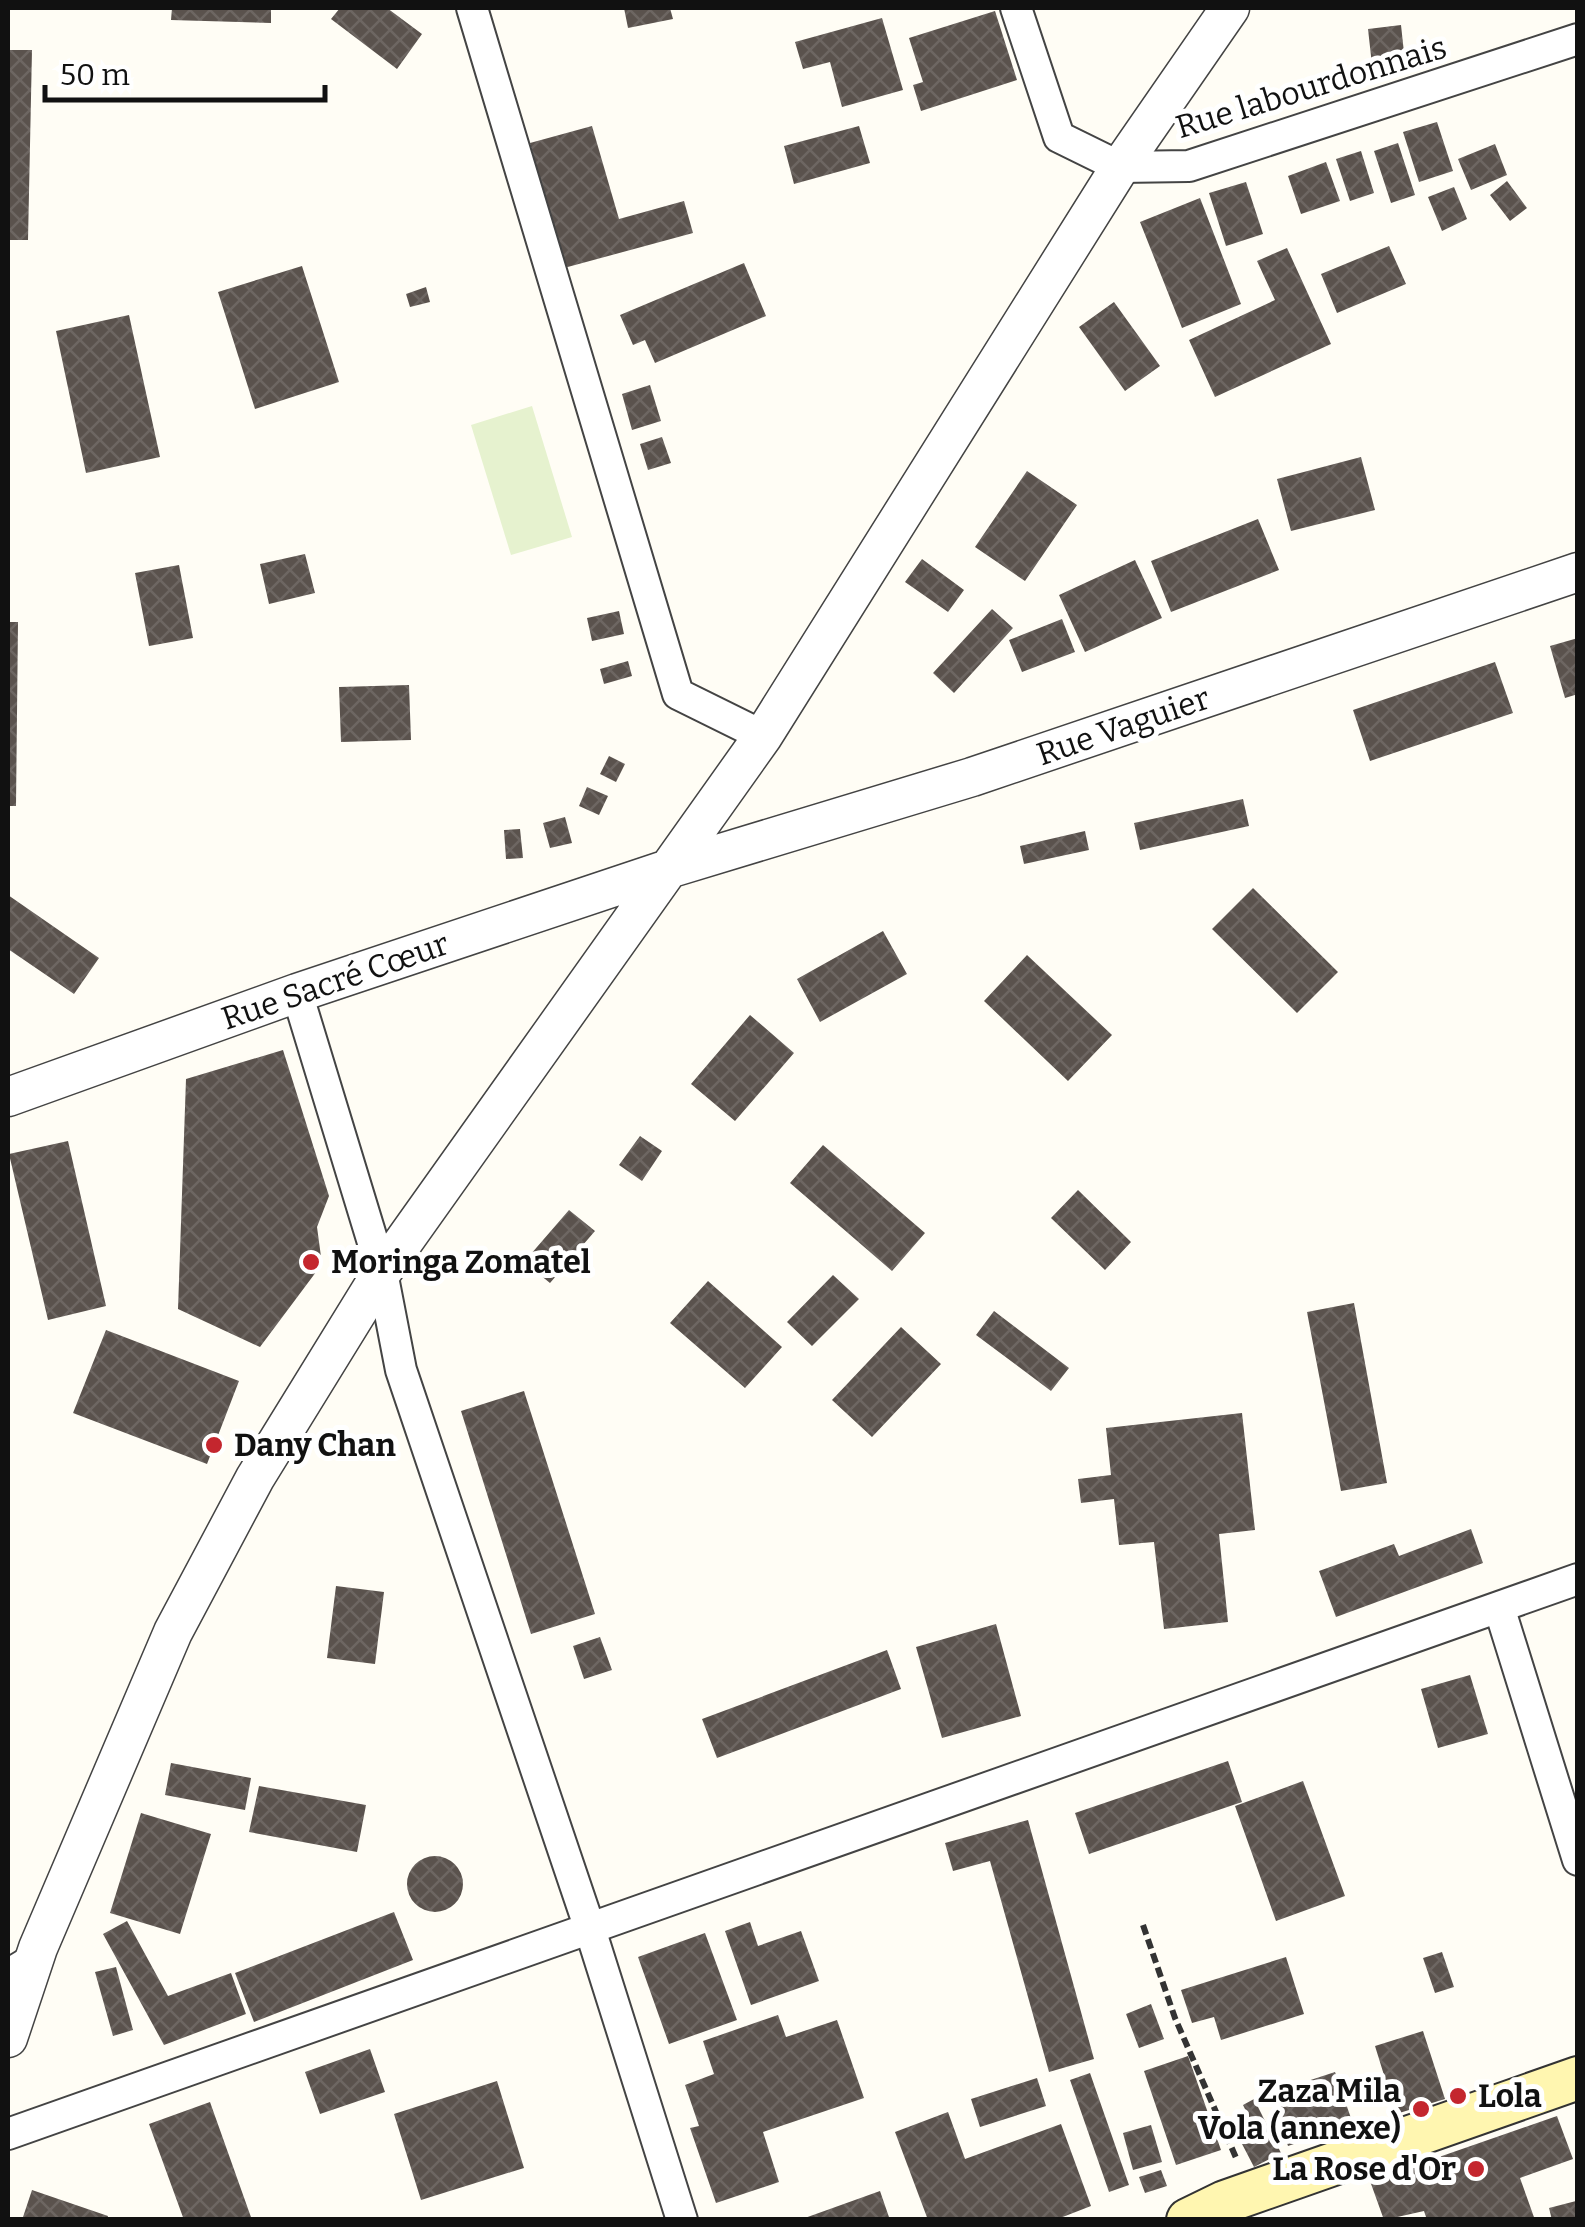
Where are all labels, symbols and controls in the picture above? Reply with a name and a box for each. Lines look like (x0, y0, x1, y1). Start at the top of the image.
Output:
street label: Rue labourdonnais (1171, 28, 1451, 146)
scale bar (45, 40, 325, 102)
text: 50 m (60, 57, 130, 93)
street label: Rue Vaguier (1032, 679, 1214, 773)
street label: Rue Sacré Cœur (216, 924, 454, 1038)
place label: Moringa Zomatel (331, 1243, 591, 1281)
marker: Moringa Zomatel (300, 1251, 322, 1273)
place label: Dany Chan (234, 1426, 396, 1464)
marker: Dany Chan (203, 1434, 225, 1456)
place label: Zaza Mila Vola (annexe) (1198, 2072, 1401, 2147)
place label: Lola (1478, 2077, 1542, 2115)
marker: Lola (1447, 2085, 1469, 2107)
marker: Zaza Mila Vola (annexe) (1410, 2098, 1432, 2120)
place label: La Rose d'Or (1272, 2150, 1456, 2188)
marker: La Rose d'Or (1465, 2158, 1487, 2180)

